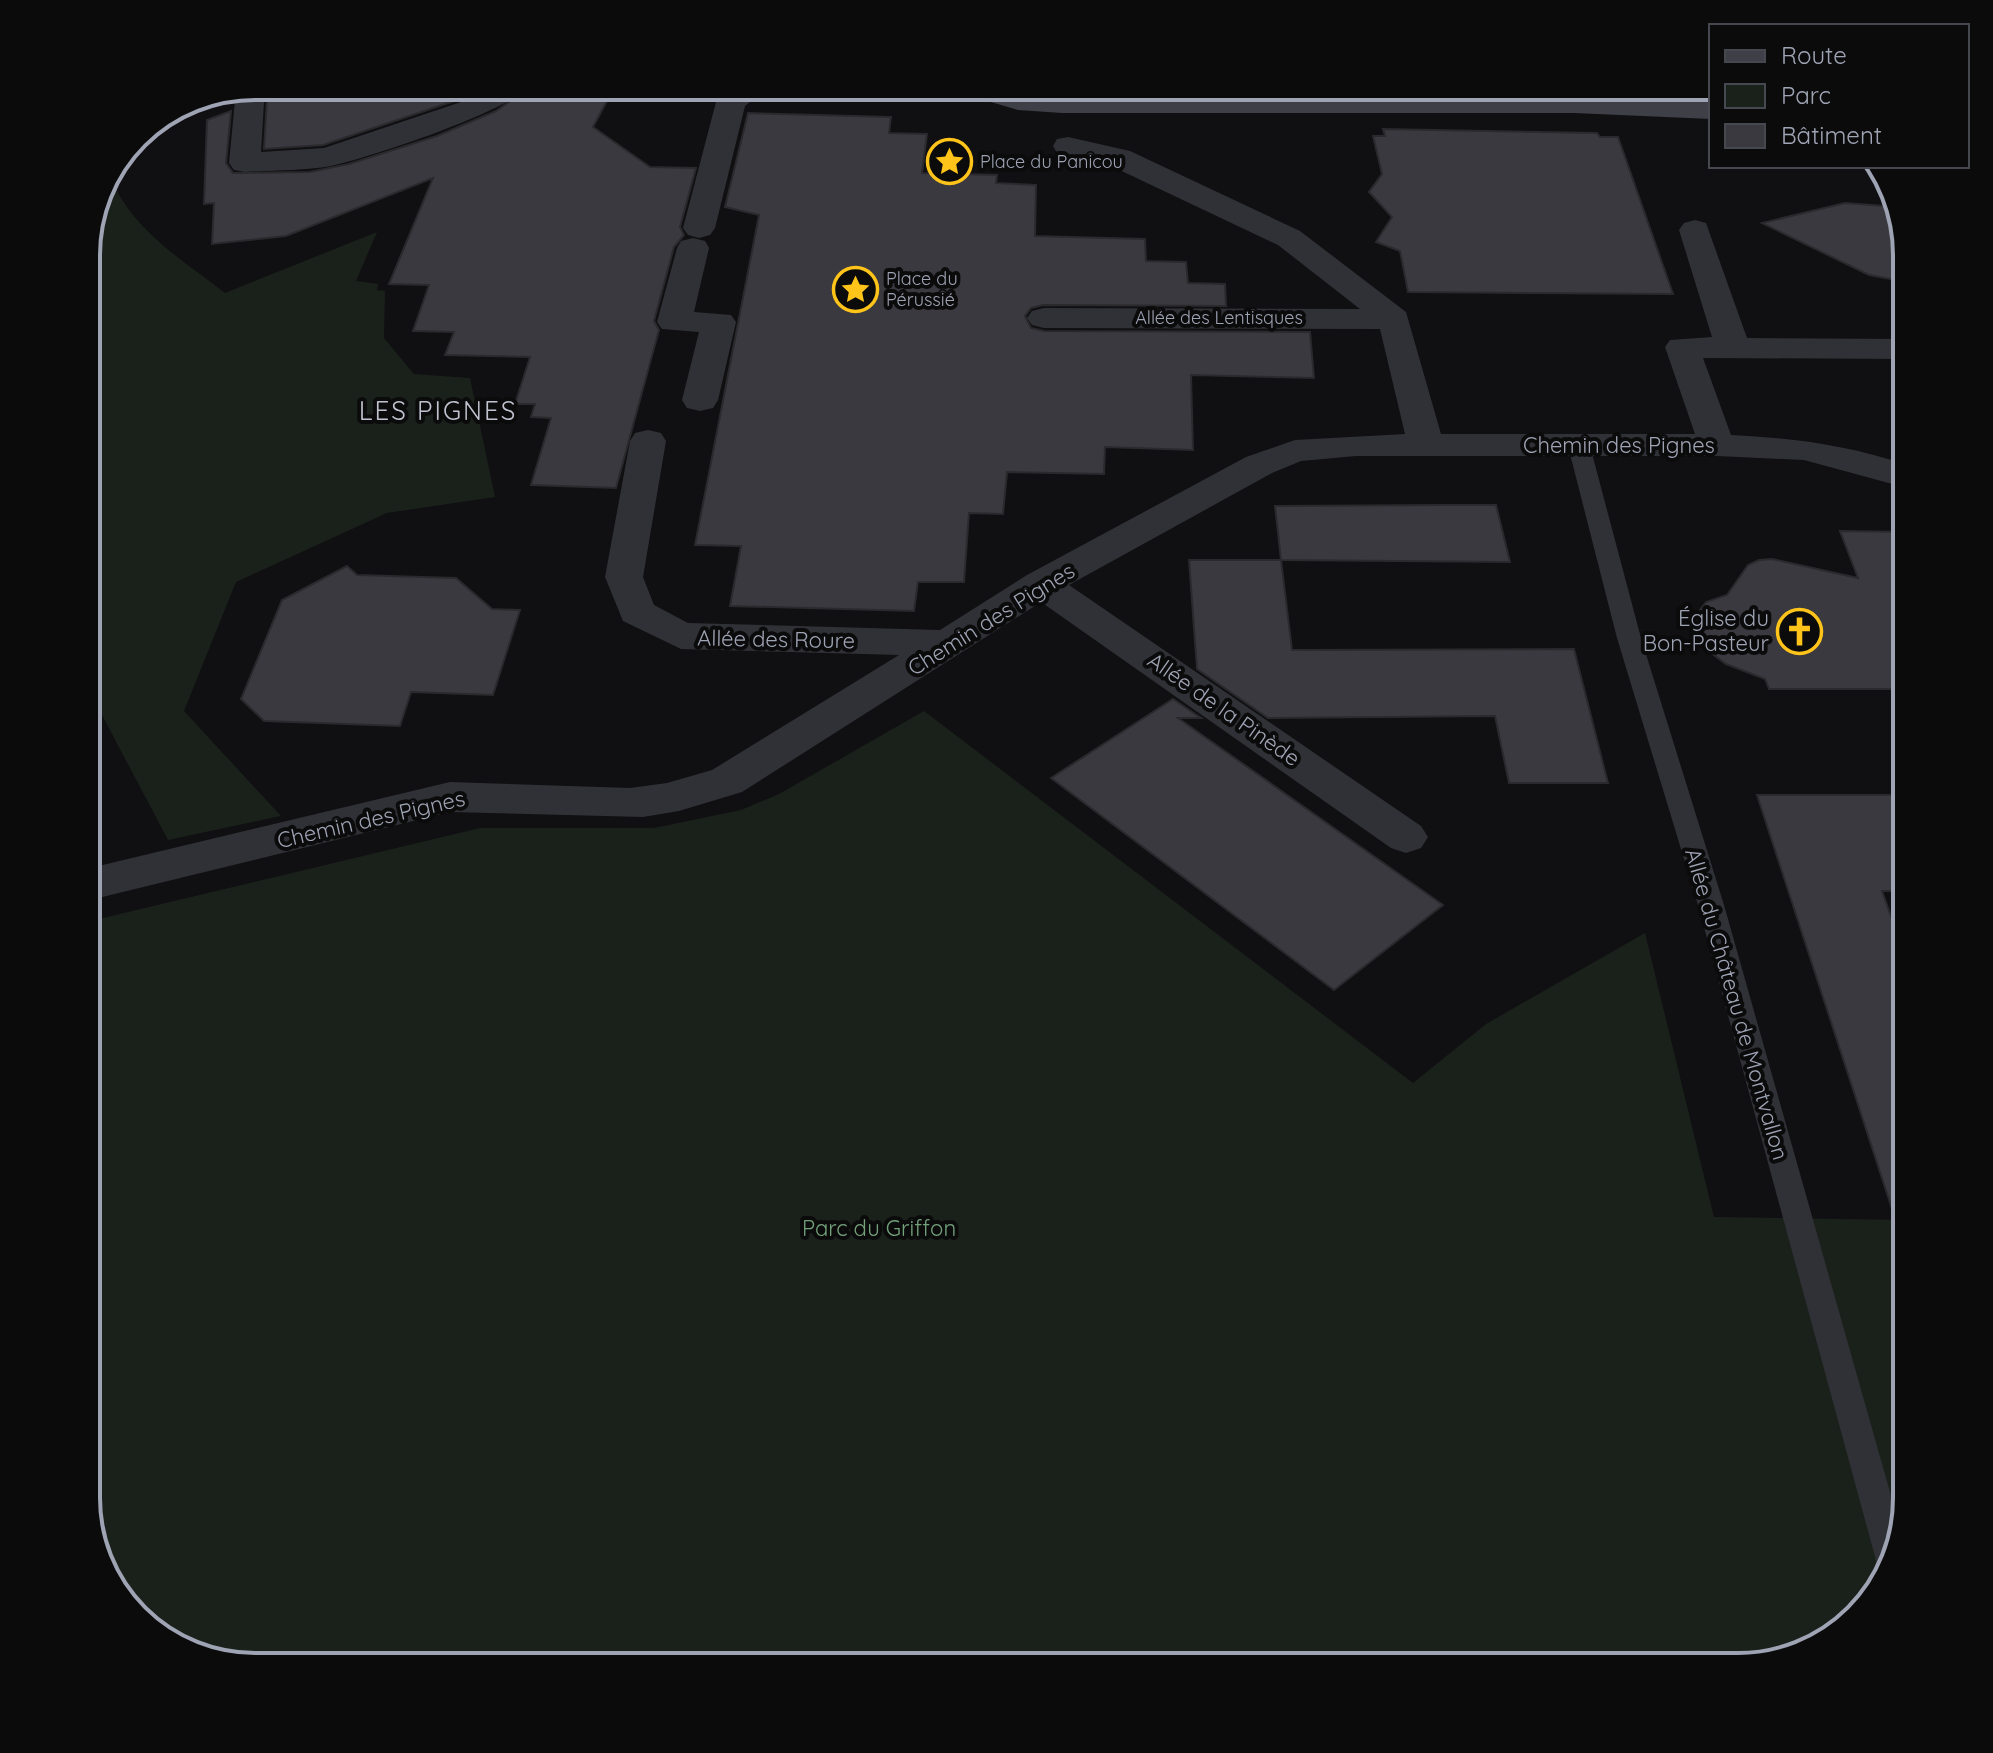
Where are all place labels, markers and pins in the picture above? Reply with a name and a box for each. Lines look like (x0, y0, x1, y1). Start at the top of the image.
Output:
place icon: Place du Panicou (925, 138, 973, 186)
place label: Place du Panicou (980, 150, 1123, 173)
place icon: Place du Pérussié (831, 265, 879, 313)
place label: Place du Pérussié (886, 267, 958, 311)
place label: Église du Bon-Pasteur (1643, 604, 1770, 657)
church icon: Église du Bon-Pasteur (1776, 607, 1824, 655)

